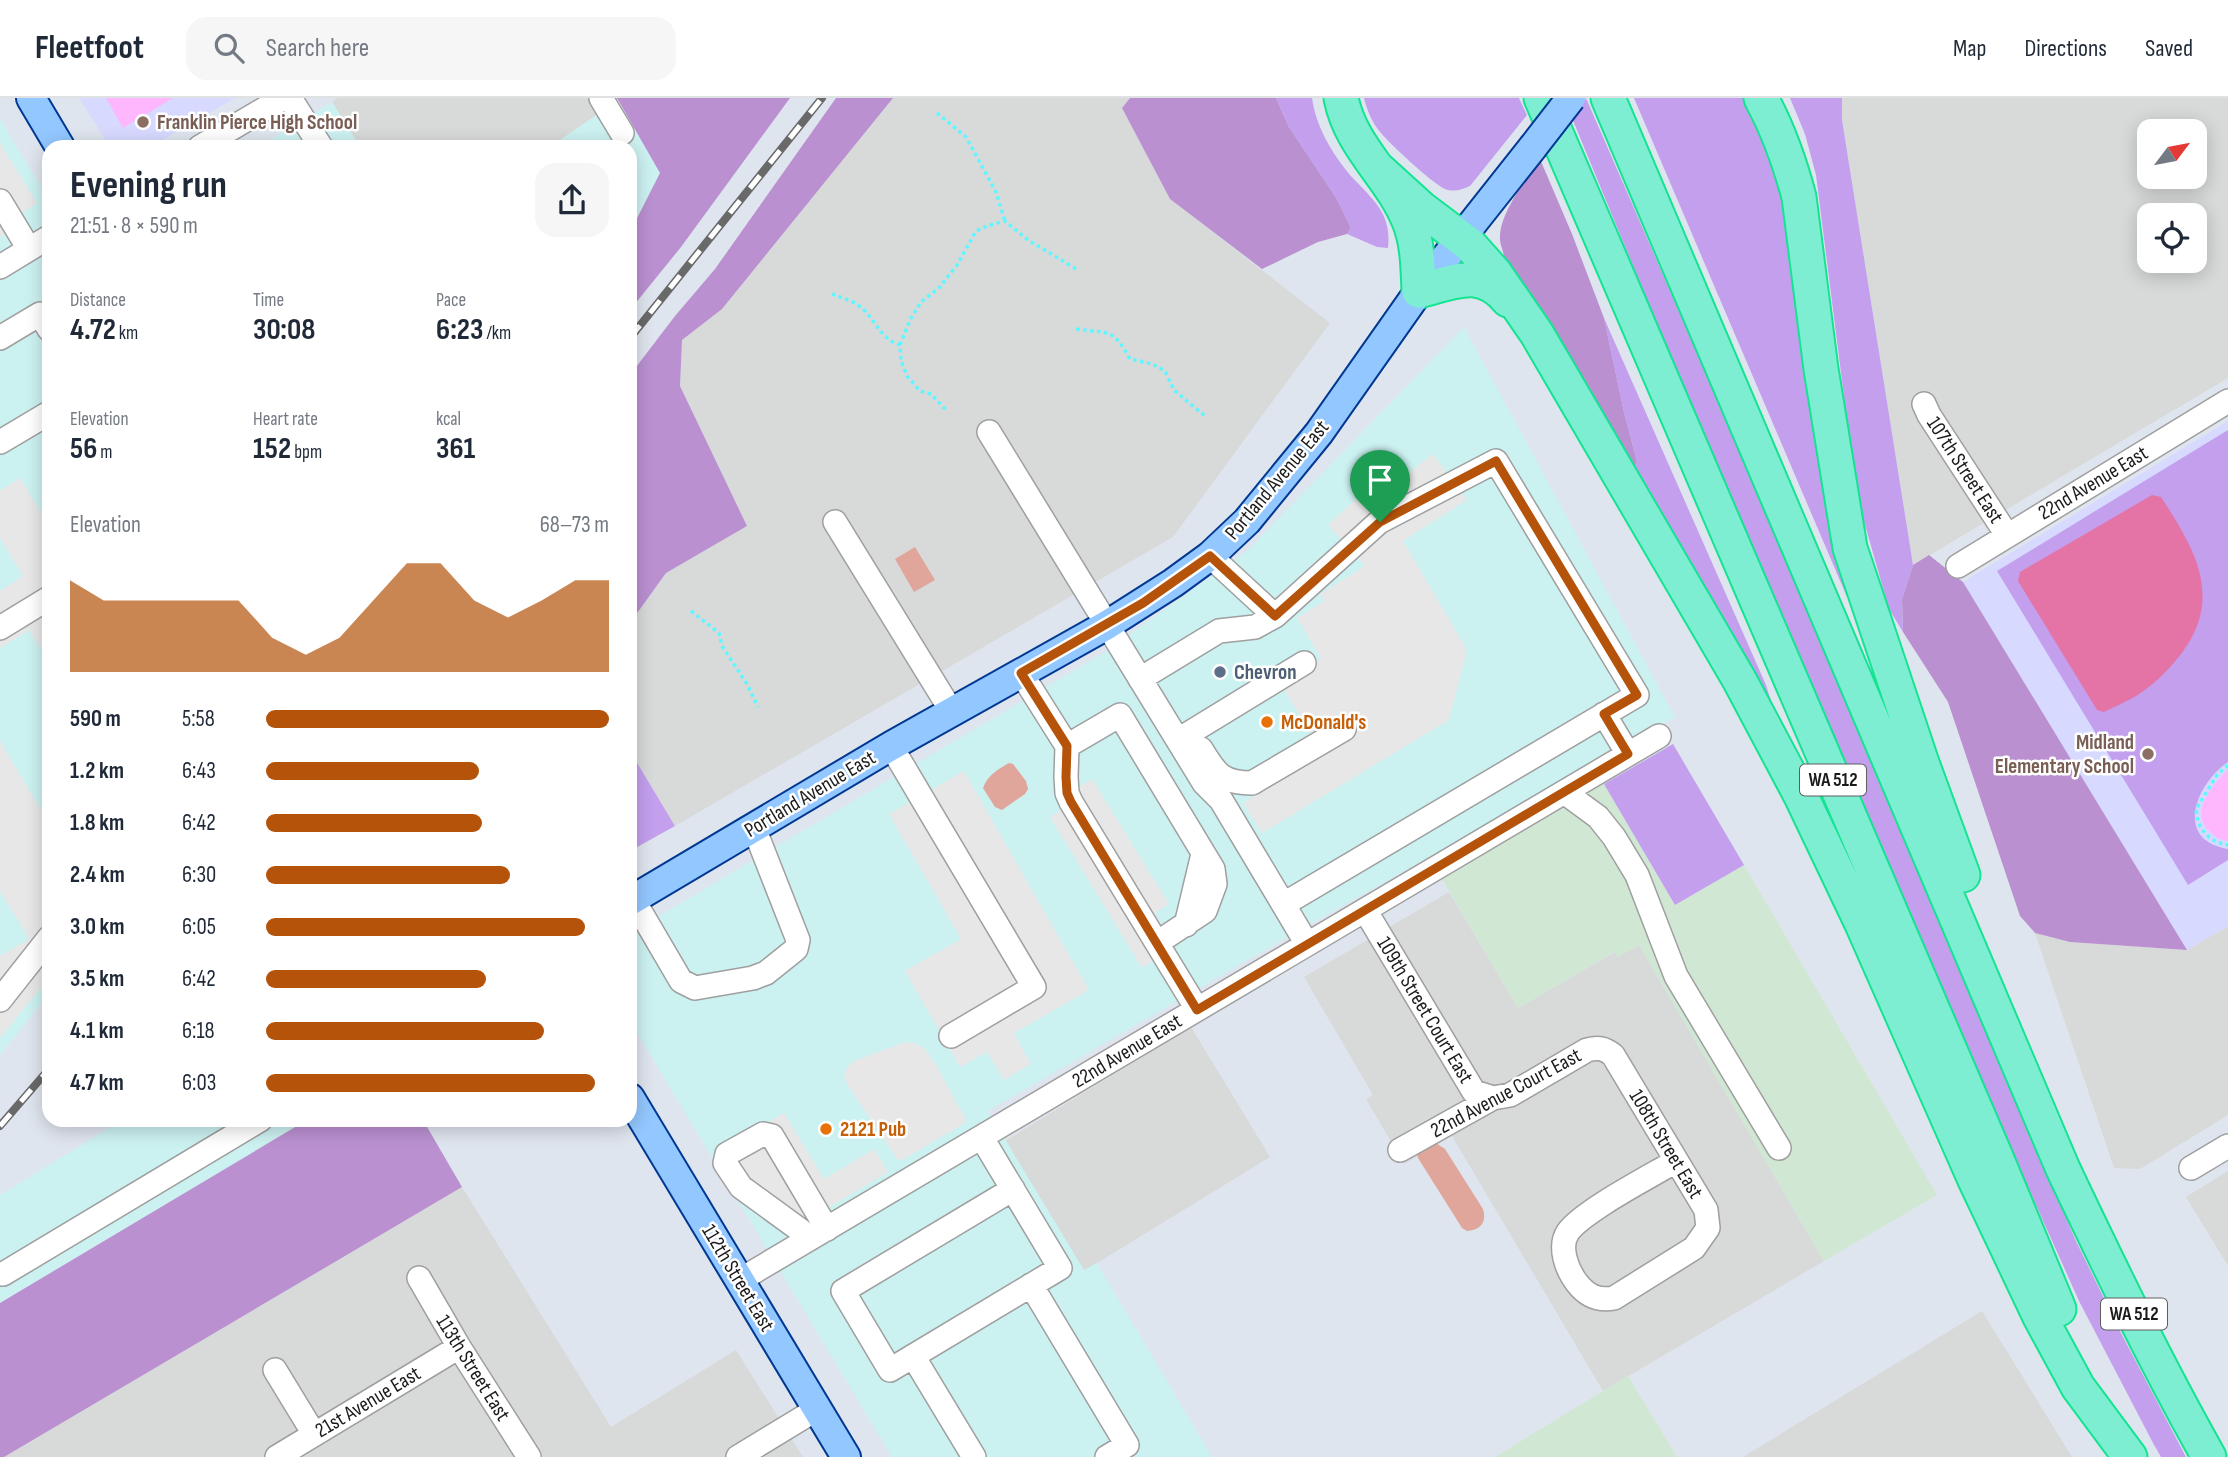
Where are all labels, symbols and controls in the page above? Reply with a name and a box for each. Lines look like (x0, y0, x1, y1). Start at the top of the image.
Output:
search box (186, 17, 676, 80)
text: Fleetfoot (35, 28, 144, 68)
icon: search (210, 29, 248, 67)
text: Search here (266, 33, 369, 64)
text: Map (1953, 34, 1986, 63)
text: Directions (2024, 34, 2107, 63)
text: Saved (2145, 34, 2193, 63)
place label: Franklin Pierce High School (157, 110, 357, 135)
marker: Franklin Pierce High School (135, 114, 151, 130)
north arrow (2137, 119, 2207, 189)
map controls (2137, 119, 2207, 273)
text: Evening run (70, 163, 227, 208)
button: share (535, 163, 609, 237)
button: locate (2137, 203, 2207, 273)
text: 21:51 · 8 × 590 m (70, 212, 198, 240)
text: Distance (70, 289, 126, 312)
text: Time (253, 289, 284, 312)
text: Pace (436, 289, 466, 312)
text: 4.72 (70, 312, 116, 348)
text: 30:08 (253, 312, 316, 348)
text: 6:23 (436, 312, 483, 348)
text: km (116, 322, 138, 345)
text: /km (483, 322, 511, 345)
text: Elevation (70, 408, 129, 431)
text: Heart rate (253, 408, 318, 431)
text: kcal (436, 408, 461, 431)
street label: 107th Street East (1921, 412, 2009, 528)
street label: Portland Avenue East (1220, 415, 1334, 545)
text: 56 (70, 431, 97, 467)
text: 152 (253, 431, 291, 467)
text: 361 (436, 431, 475, 467)
street label: 22nd Avenue East (2034, 440, 2152, 526)
text: m (97, 441, 113, 464)
text: bpm (291, 441, 322, 464)
pin (1350, 450, 1410, 522)
icon: arrive (1361, 461, 1399, 499)
text: Elevation (70, 511, 141, 539)
text: 68–73 m (540, 511, 609, 539)
place label: Chevron (1234, 660, 1296, 685)
marker: Chevron (1212, 664, 1228, 680)
text: 590 m (70, 705, 121, 733)
text: 5:58 (182, 705, 215, 733)
place label: McDonald's (1281, 710, 1366, 735)
marker: McDonald's (1259, 714, 1275, 730)
place label: Midland Elementary School (1995, 730, 2134, 779)
street label: Portland Avenue East (740, 745, 880, 843)
marker: Midland Elementary School (2140, 746, 2156, 762)
text: 1.2 km (70, 757, 124, 785)
text: 6:43 (182, 757, 216, 785)
road number: WA 512 (1800, 764, 1866, 796)
text: 1.8 km (70, 809, 124, 837)
text: 6:42 (182, 809, 216, 837)
text: 2.4 km (70, 861, 125, 889)
text: 6:30 (182, 861, 216, 889)
text: 3.0 km (70, 913, 125, 941)
text: 6:05 (182, 913, 216, 941)
street label: 109th Street Court East (1371, 932, 1479, 1088)
text: 3.5 km (70, 965, 124, 993)
text: 6:42 (182, 965, 216, 993)
street label: 22nd Avenue East (1068, 1008, 1186, 1094)
text: 4.1 km (70, 1017, 124, 1045)
text: 6:18 (182, 1017, 215, 1045)
street label: 22nd Avenue Court East (1426, 1043, 1586, 1143)
text: 4.7 km (70, 1069, 124, 1097)
text: 6:03 (182, 1069, 216, 1097)
street label: 108th Street East (1624, 1085, 1708, 1203)
place label: 2121 Pub (840, 1117, 906, 1142)
marker: 2121 Pub (818, 1121, 834, 1137)
street label: 112th Street East (696, 1220, 780, 1336)
road number: WA 512 (2101, 1298, 2167, 1330)
street label: 113th Street East (431, 1310, 515, 1426)
street label: 21st Avenue East (311, 1361, 425, 1443)

